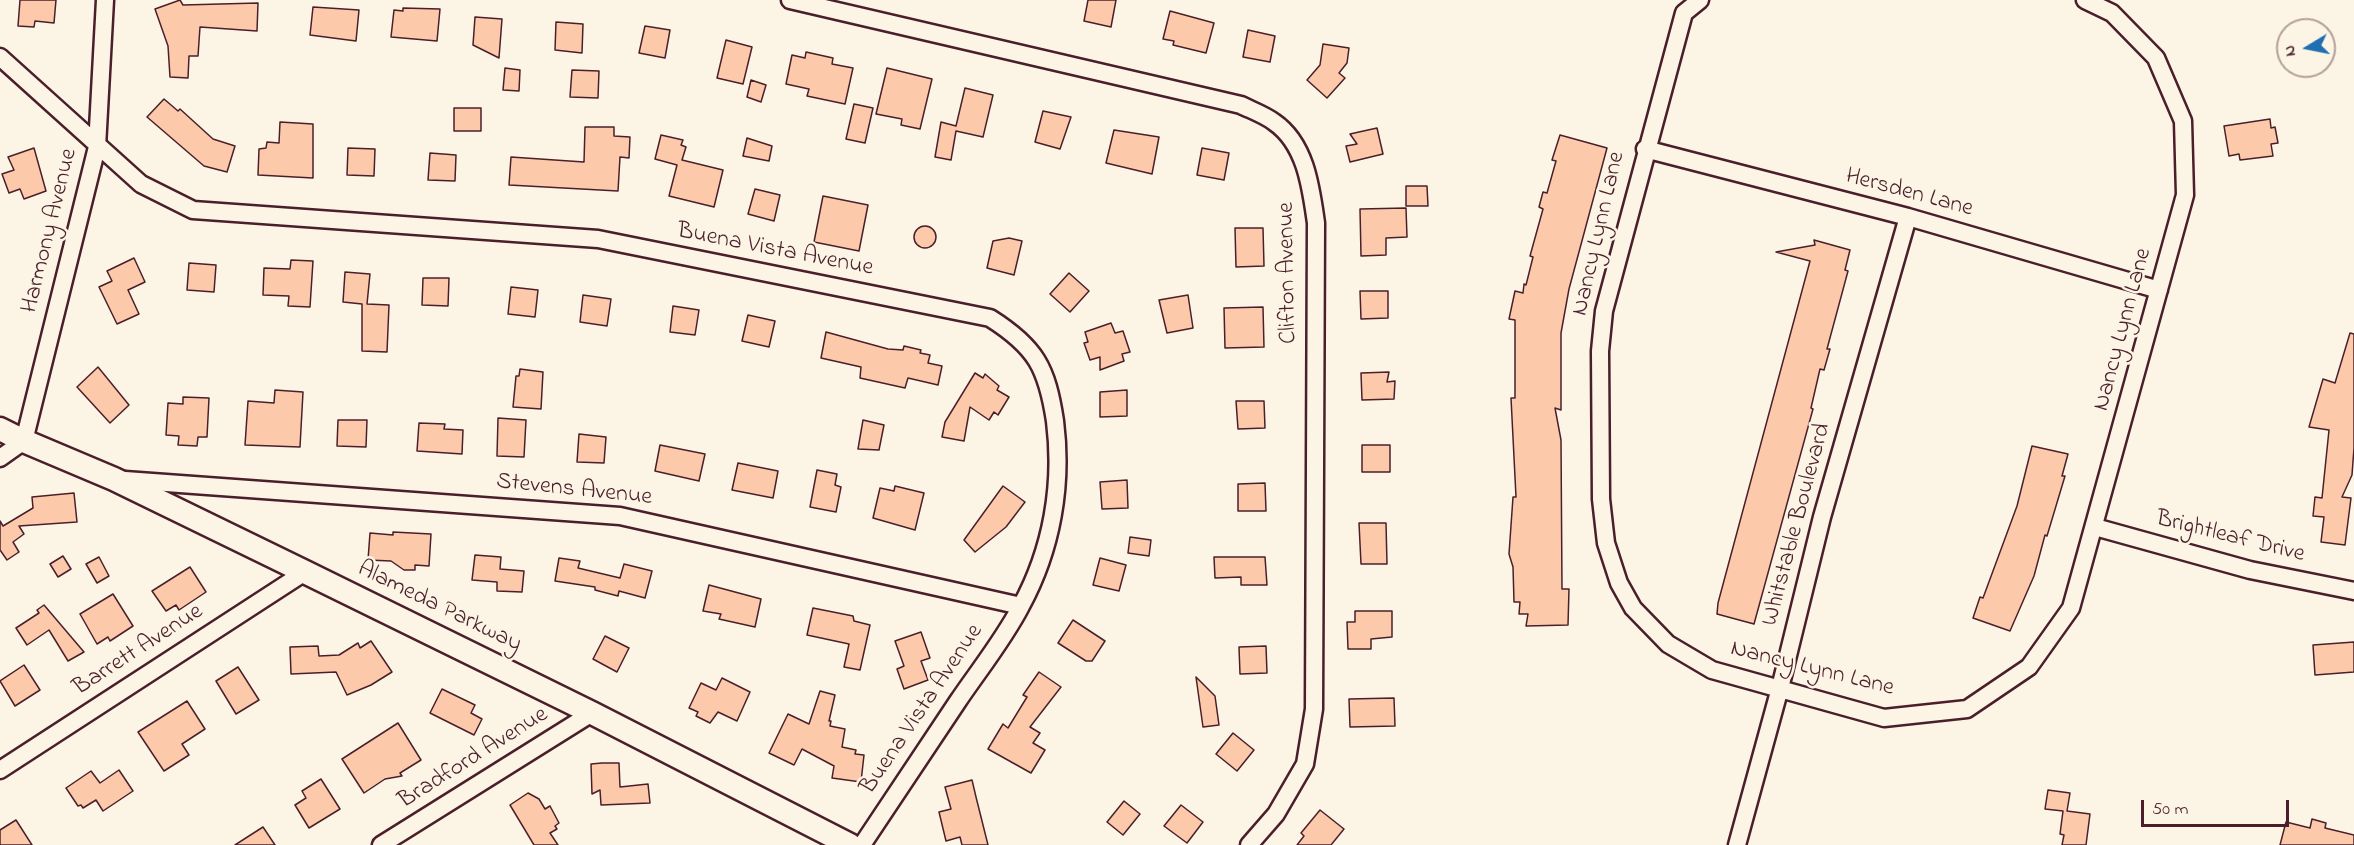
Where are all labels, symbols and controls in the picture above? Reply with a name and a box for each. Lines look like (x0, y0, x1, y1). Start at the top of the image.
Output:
north arrow (2276, 18, 2336, 78)
text: N (2277, 43, 2303, 58)
street label: Harmony Avenue (17, 146, 85, 316)
street label: Nancy Lynn Lane (1567, 149, 1633, 319)
street label: Hersden Lane (1842, 163, 1976, 225)
street label: Clifton Avenue (1273, 202, 1305, 344)
street label: Buena Vista Avenue (675, 218, 875, 284)
street label: Nancy Lynn Lane (2088, 245, 2160, 415)
street label: Whitstable Boulevard (1757, 421, 1839, 629)
street label: Stevens Avenue (495, 468, 653, 514)
street label: Brightleaf Drive (2153, 506, 2307, 570)
street label: Alameda Parkway (352, 556, 526, 660)
street label: Barrett Avenue (69, 598, 209, 704)
street label: Buena Vista Avenue (855, 619, 991, 801)
street label: Nancy Lynn Lane (1727, 636, 1897, 704)
street label: Bradford Avenue (394, 702, 554, 816)
scale bar (2144, 788, 2292, 826)
text: 50 m (2152, 797, 2189, 823)

